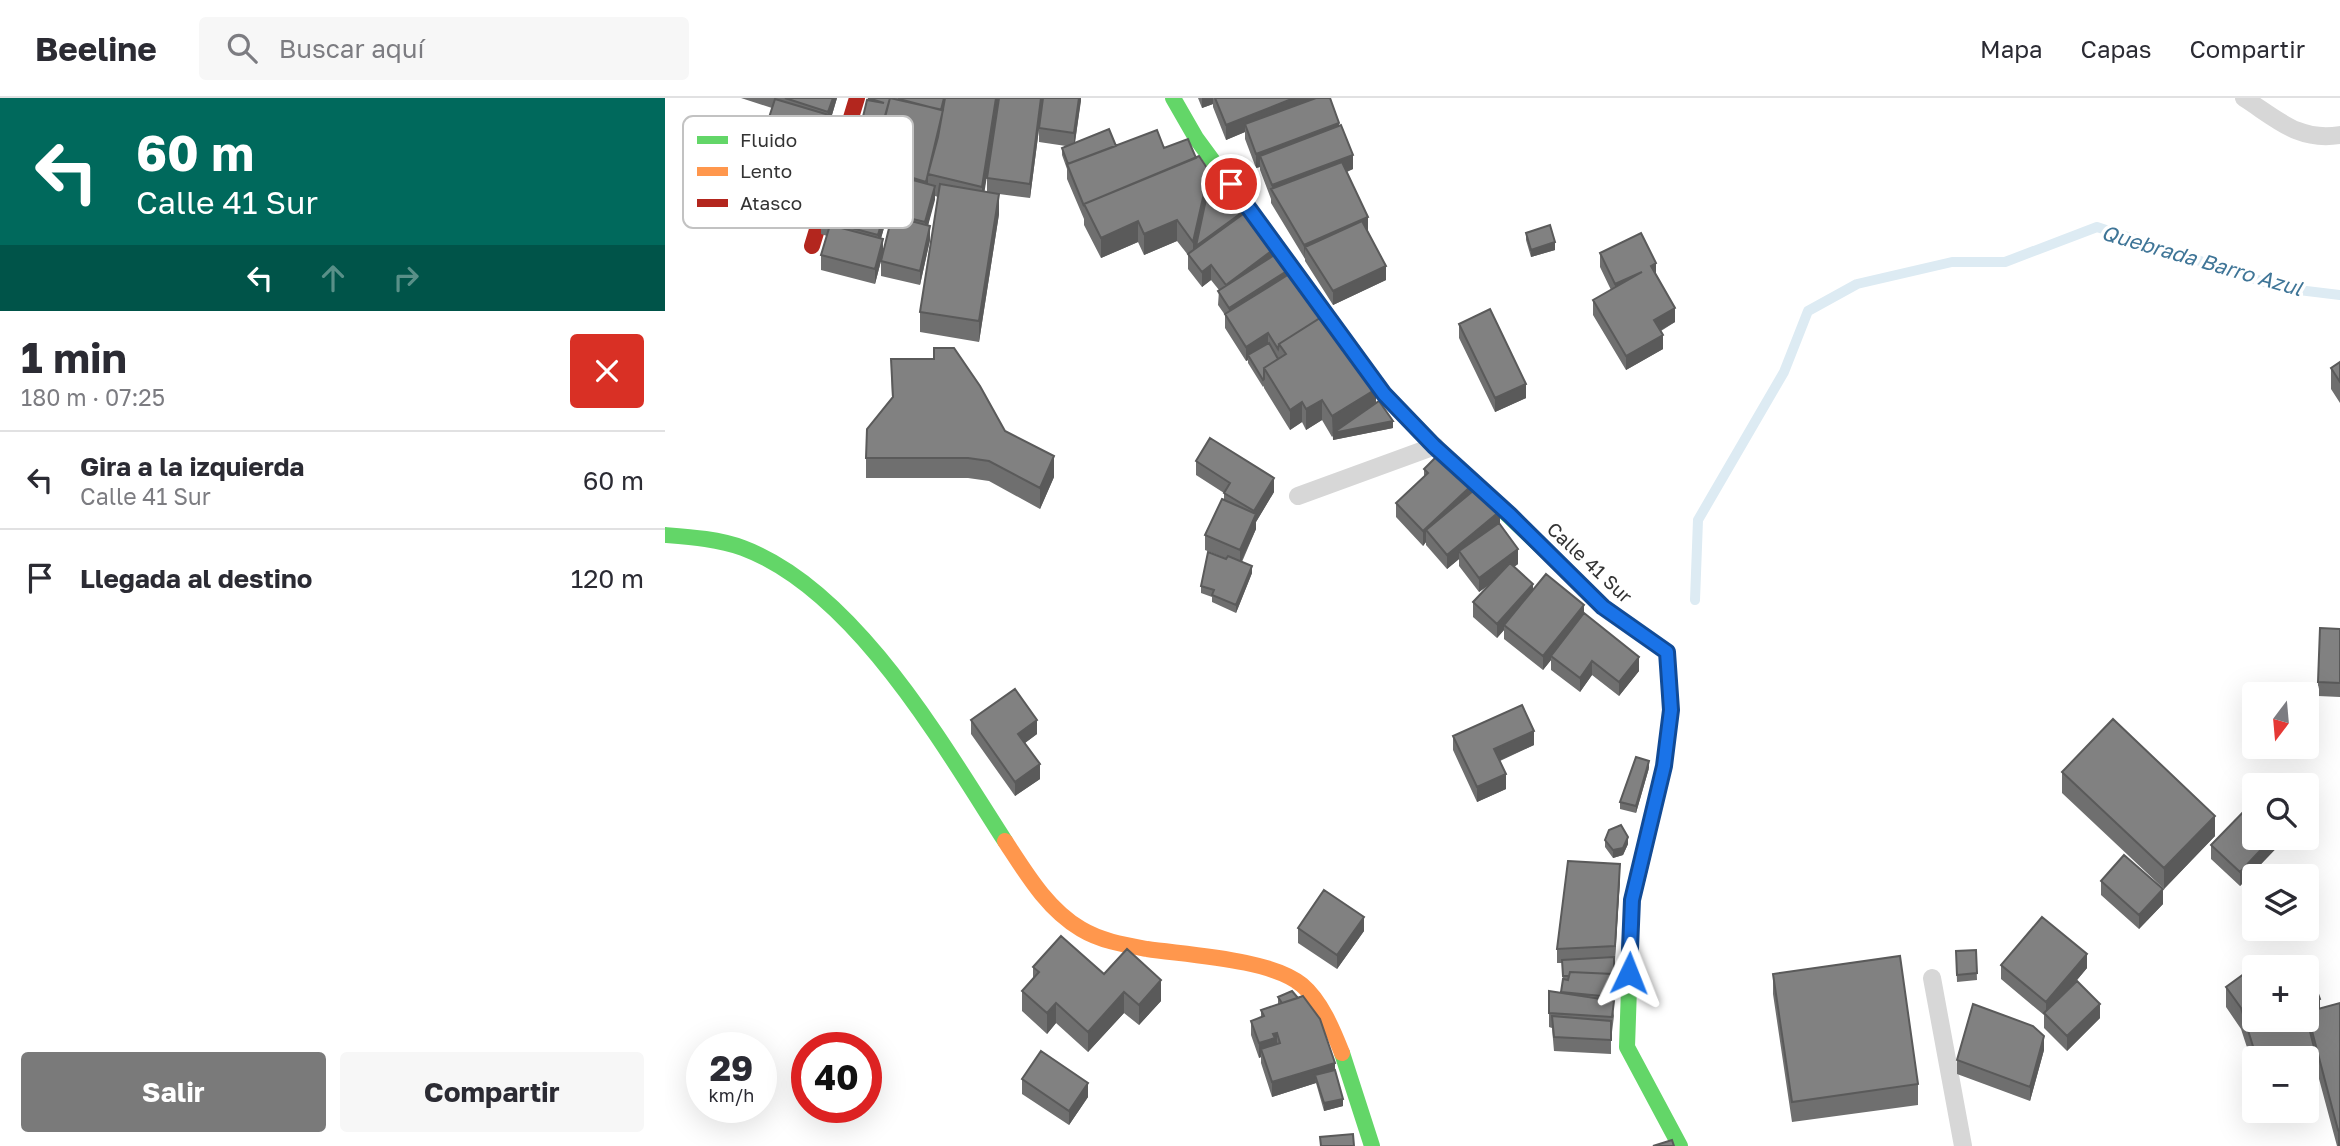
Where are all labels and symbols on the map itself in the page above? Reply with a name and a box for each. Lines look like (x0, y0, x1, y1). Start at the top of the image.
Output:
legend (683, 116, 913, 228)
text: Fluido (740, 128, 797, 151)
pin (1201, 154, 1261, 214)
text: Lento (740, 159, 792, 182)
text: Atasco (740, 191, 802, 214)
water label: Quebrada Barro Azul (2099, 219, 2307, 301)
street label: Calle 41 Sur (1543, 517, 1638, 608)
north arrow (2242, 682, 2319, 760)
position arrow (1592, 936, 1666, 1010)
speed limit sign: 40 (791, 1032, 882, 1123)

